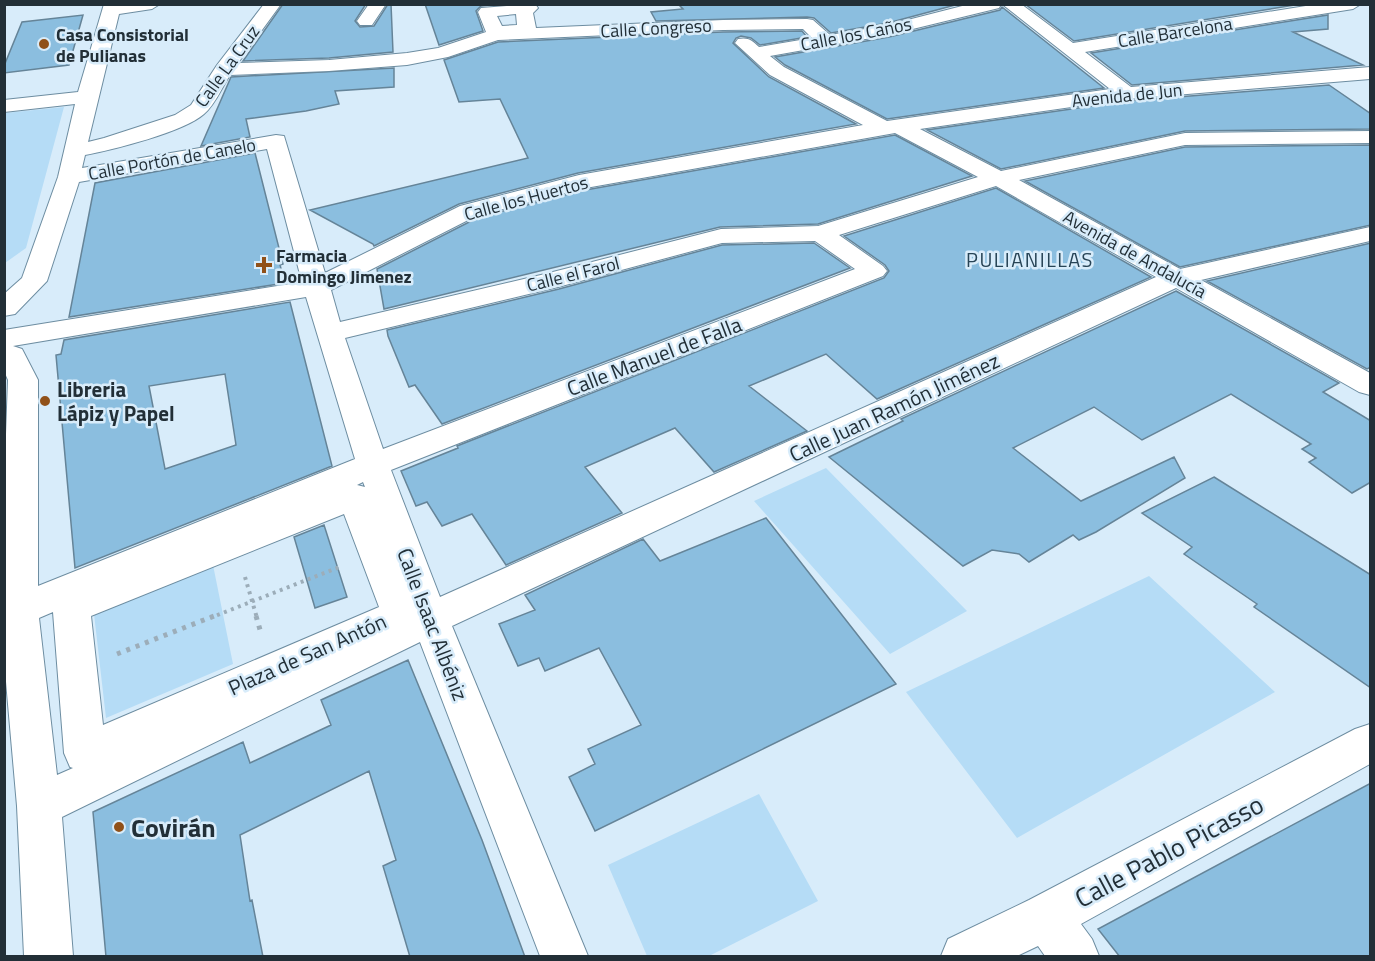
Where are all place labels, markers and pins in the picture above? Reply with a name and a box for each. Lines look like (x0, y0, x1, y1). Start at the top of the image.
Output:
place label: Casa Consistorial de Pulianas (56, 21, 189, 69)
marker: Casa Consistorial de Pulianas (37, 37, 51, 51)
place label: Farmacia Domingo Jimenez (276, 242, 412, 290)
marker: Farmacia Domingo Jimenez (257, 258, 271, 272)
place label: Libreria Lápiz y Papel (57, 373, 175, 429)
marker: Libreria Lápiz y Papel (38, 394, 52, 408)
place label: Covirán (131, 808, 216, 847)
marker: Covirán (112, 820, 126, 834)

